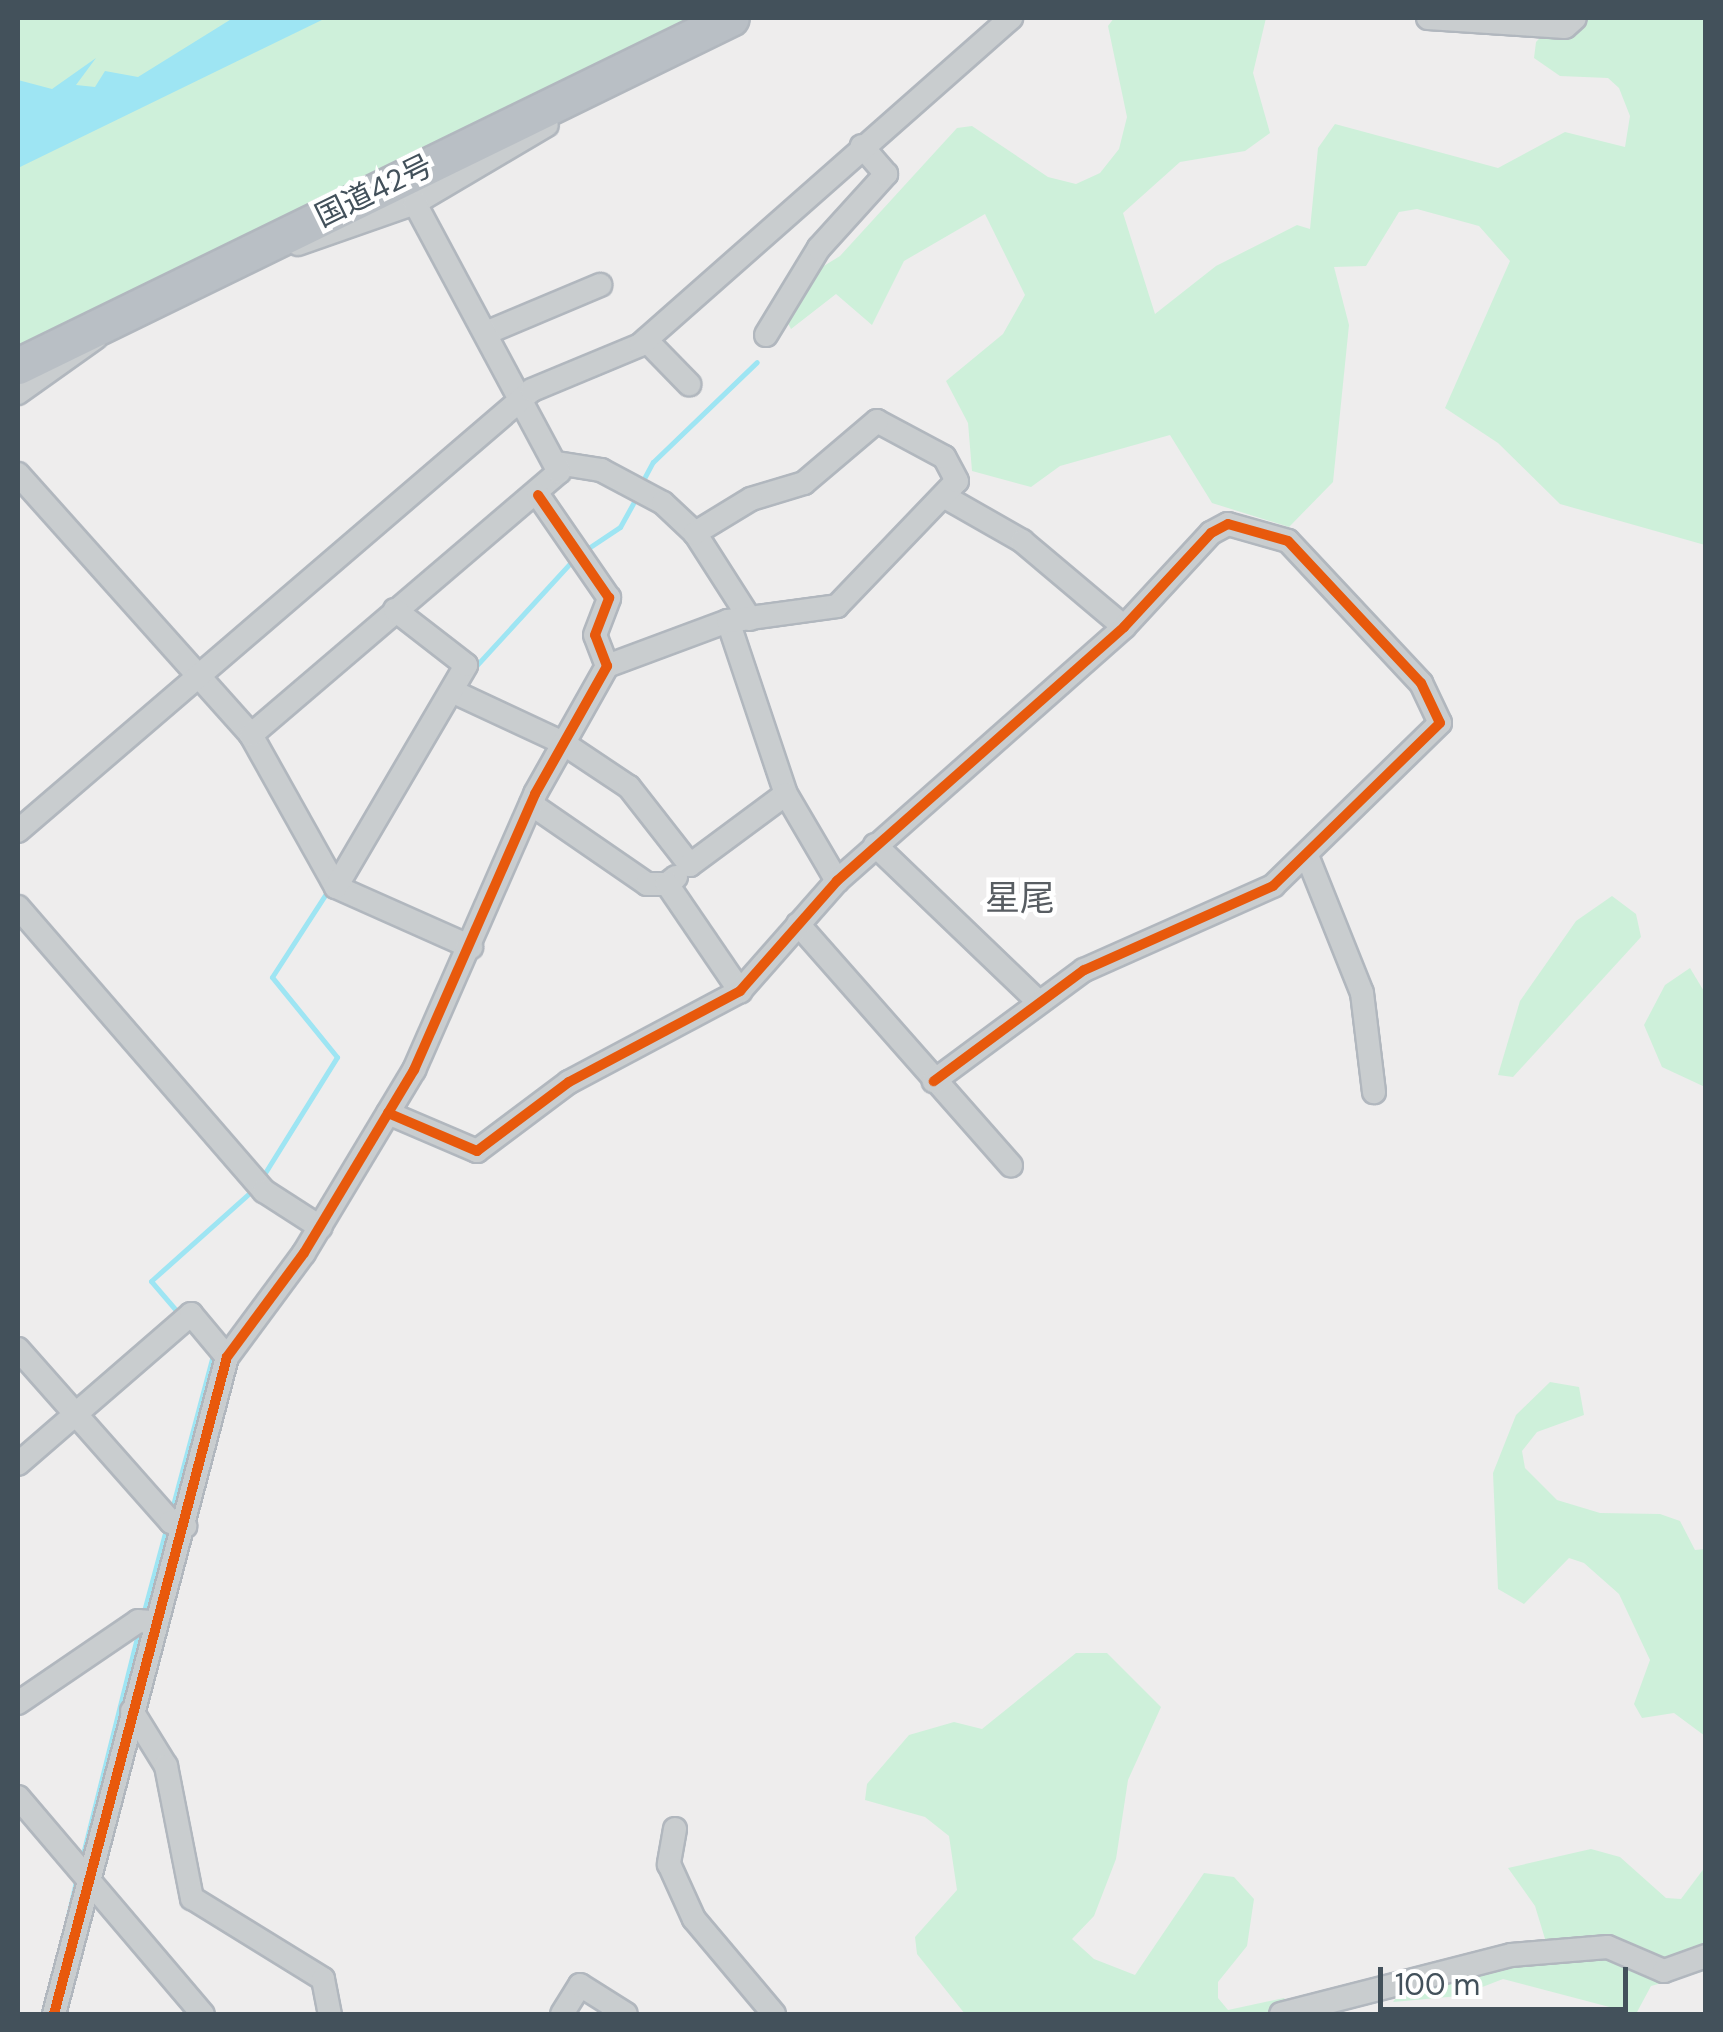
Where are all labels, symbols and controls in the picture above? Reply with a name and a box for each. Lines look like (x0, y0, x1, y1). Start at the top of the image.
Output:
street label: 国道42号 (310, 147, 438, 235)
district label: 星尾 (985, 877, 1055, 919)
scale bar (1383, 1947, 1633, 2009)
text: 100 m (1395, 1965, 1480, 2004)

